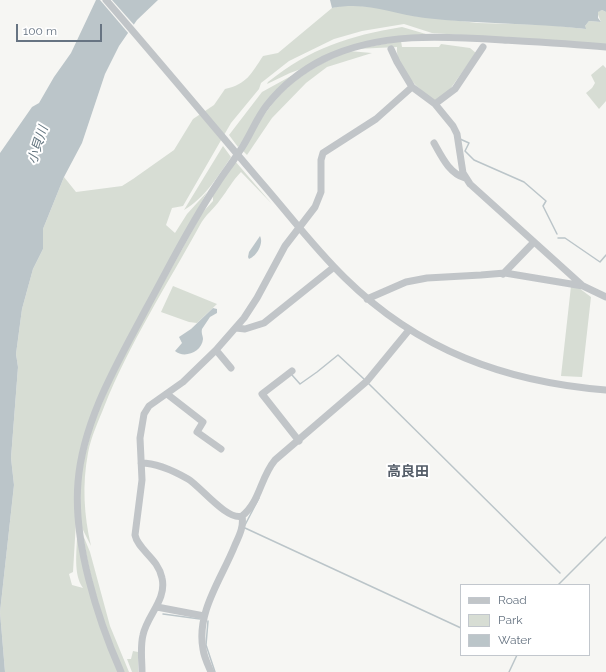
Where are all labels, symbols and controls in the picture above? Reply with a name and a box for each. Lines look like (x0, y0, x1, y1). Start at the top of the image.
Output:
scale bar (18, 16, 104, 42)
text: 100 m (23, 24, 57, 38)
water label: 小貝川 (25, 124, 51, 166)
district label: 高良田 (387, 464, 429, 480)
legend (460, 584, 590, 656)
text: Road (498, 593, 527, 607)
text: Park (498, 613, 523, 627)
text: Water (498, 633, 532, 647)

